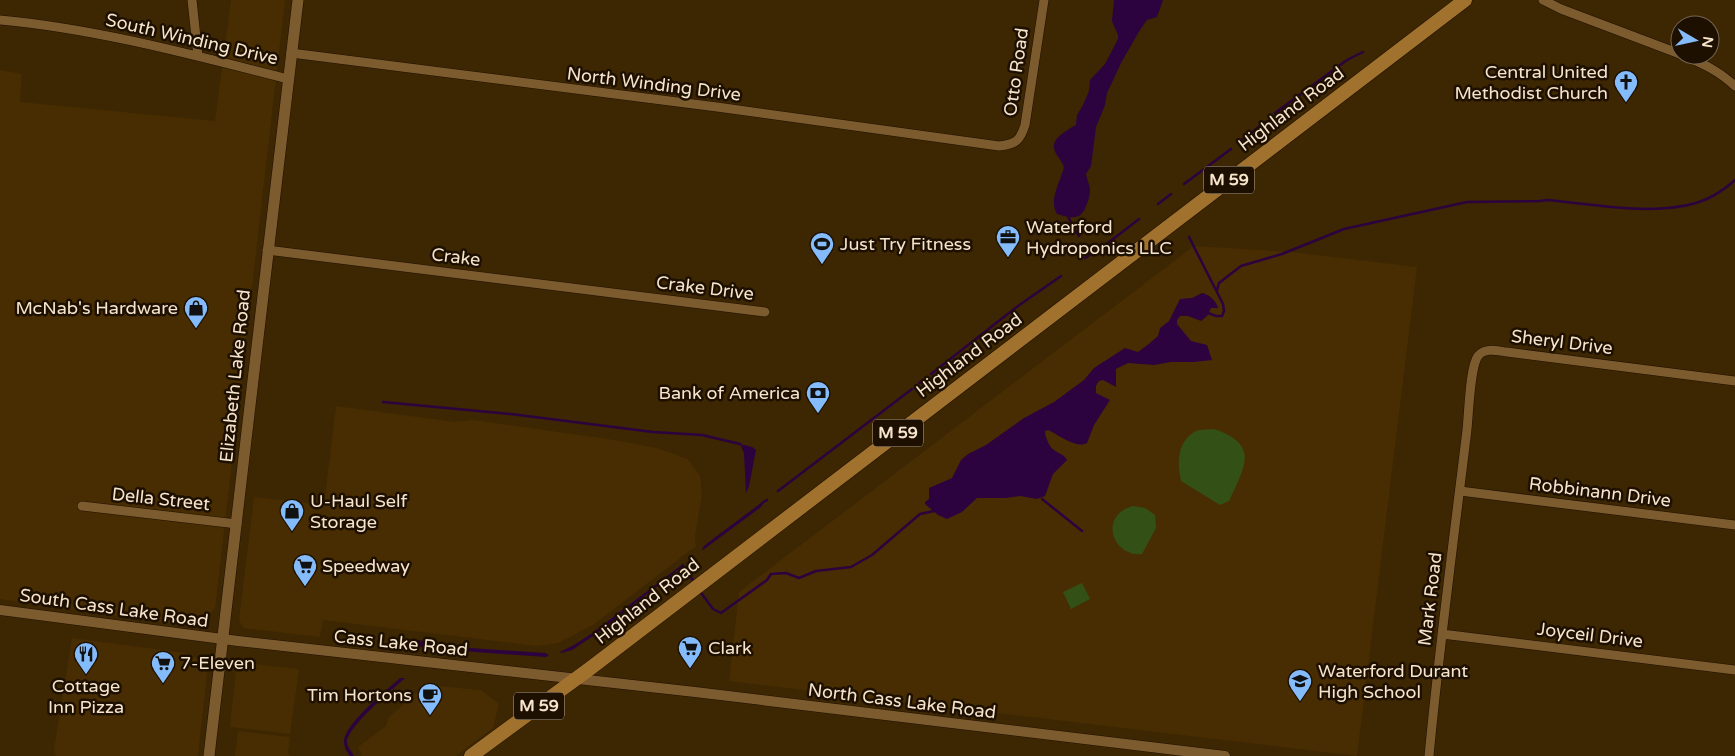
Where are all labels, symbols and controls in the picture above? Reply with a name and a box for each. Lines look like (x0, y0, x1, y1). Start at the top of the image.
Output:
street label: South Winding Drive (104, 8, 280, 70)
north arrow (1670, 15, 1720, 65)
street label: Otto Road (999, 26, 1033, 118)
text: N (1698, 35, 1717, 49)
place label: Central United Methodist Church (1454, 61, 1608, 104)
street label: North Winding Drive (566, 62, 742, 106)
street label: Highland Road (1234, 62, 1348, 156)
church icon: Central United Methodist Church (1613, 69, 1639, 103)
road number: M 59 (1204, 166, 1254, 194)
place label: Waterford Hydroponics LLC (1026, 216, 1172, 259)
office icon: Waterford Hydroponics LLC (995, 224, 1021, 258)
sports icon: Just Try Fitness (809, 231, 835, 265)
place label: Just Try Fitness (840, 233, 971, 255)
street label: Crake (430, 243, 482, 271)
street label: Crake Drive (655, 271, 755, 305)
street label: Elizabeth Lake Road (215, 288, 255, 464)
shop icon: McNab's Hardware (183, 295, 209, 329)
place label: McNab's Hardware (15, 297, 178, 319)
street label: Highland Road (912, 308, 1026, 402)
street label: Sheryl Drive (1510, 325, 1614, 359)
bank icon: Bank of America (805, 380, 831, 414)
place label: Bank of America (658, 382, 800, 404)
road number: M 59 (873, 419, 923, 446)
street label: Robbinann Drive (1528, 472, 1672, 512)
street label: Della Street (111, 483, 211, 515)
place label: U-Haul Self Storage (310, 490, 408, 533)
shop icon: U-Haul Self Storage (279, 498, 305, 532)
street label: Mark Road (1413, 551, 1447, 647)
supermarket icon: Speedway (292, 553, 318, 587)
street label: Highland Road (590, 553, 704, 649)
place label: Speedway (322, 555, 410, 577)
street label: South Cass Lake Road (18, 584, 210, 632)
street label: Joyceil Drive (1536, 618, 1644, 652)
street label: Cass Lake Road (333, 625, 469, 661)
supermarket icon: Clark (677, 635, 703, 669)
place label: Clark (708, 637, 752, 659)
restaurant icon: Cottage Inn Pizza (73, 641, 99, 675)
supermarket icon: 7-Eleven (150, 650, 176, 684)
place label: 7-Eleven (180, 652, 255, 674)
place label: Waterford Durant High School (1318, 660, 1468, 703)
school or university icon: Waterford Durant High School (1287, 668, 1313, 702)
place label: Cottage Inn Pizza (48, 675, 124, 718)
street label: North Cass Lake Road (807, 679, 997, 723)
cafe icon: Tim Hortons (417, 682, 443, 716)
place label: Tim Hortons (307, 684, 412, 706)
road number: M 59 (514, 692, 564, 719)

